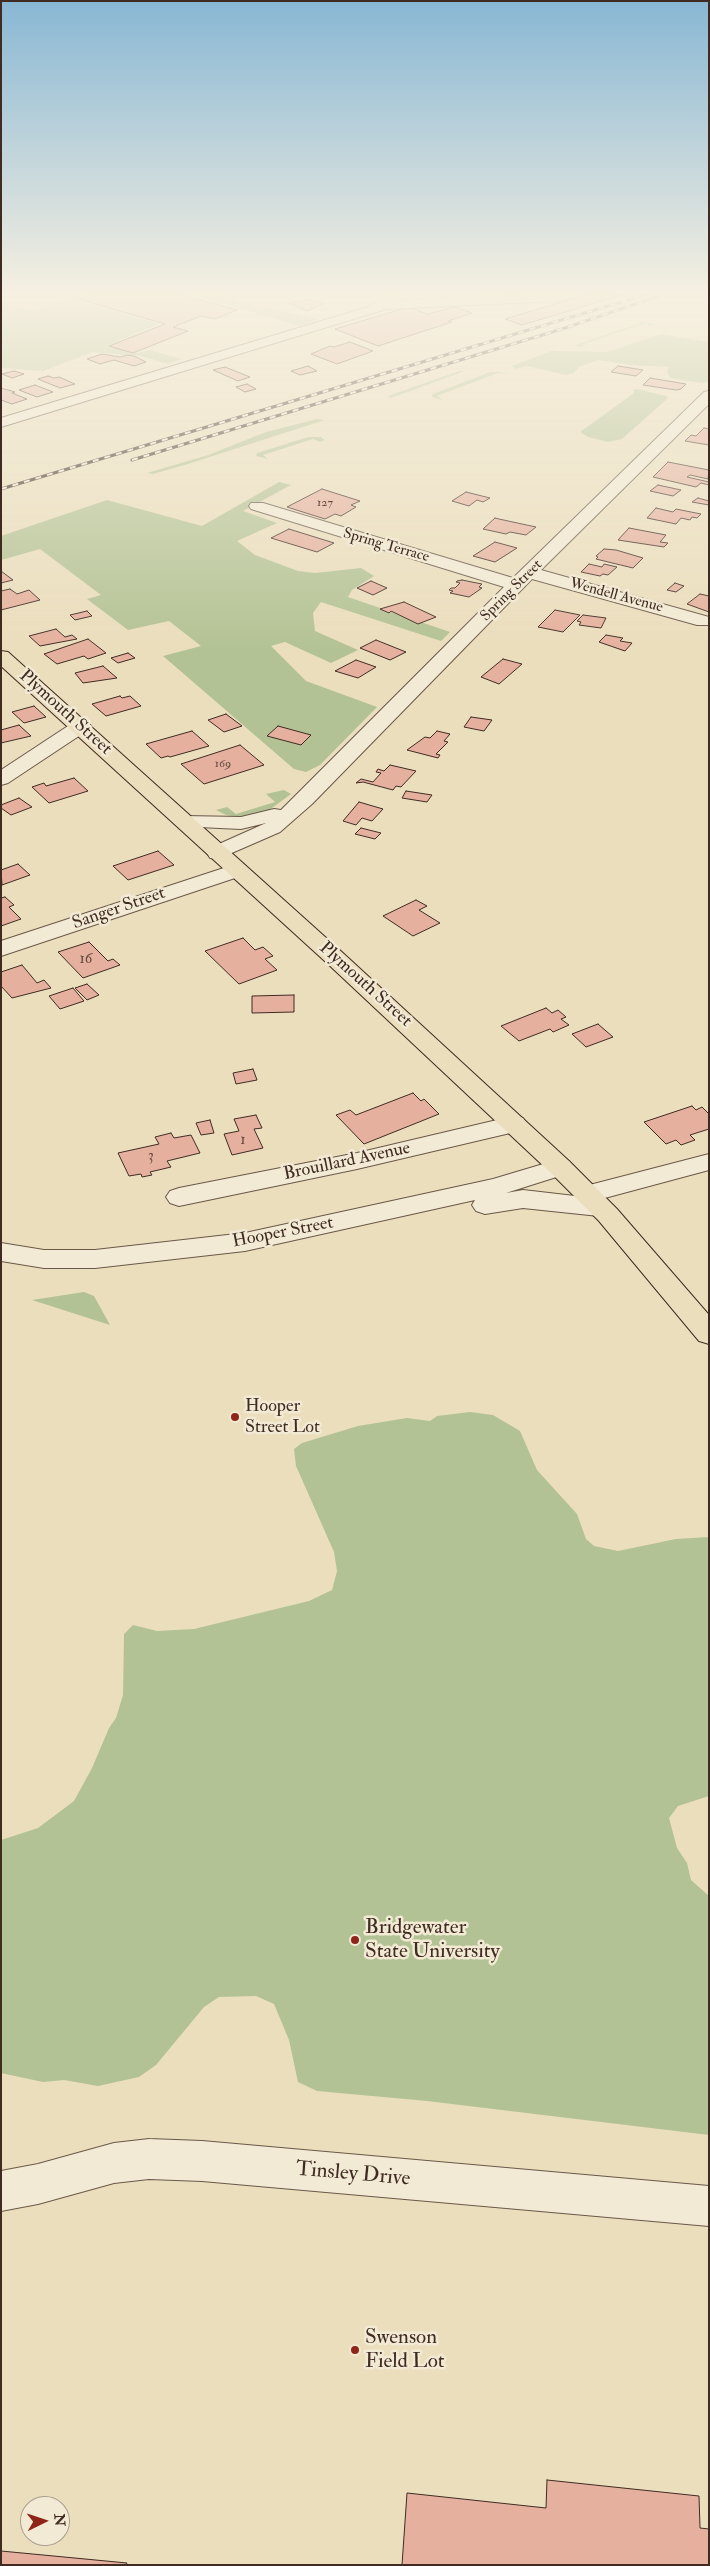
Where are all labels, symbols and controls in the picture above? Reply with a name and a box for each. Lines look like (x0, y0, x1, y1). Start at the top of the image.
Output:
house number: 127 (317, 496, 333, 510)
street label: Spring Terrace (341, 525, 431, 567)
street label: Spring Street (477, 556, 547, 626)
street label: Wendell Avenue (567, 575, 665, 617)
street label: Plymouth Street (14, 666, 116, 760)
house number: 169 (215, 757, 231, 771)
street label: Sanger Street (70, 883, 168, 935)
street label: Plymouth Street (314, 938, 416, 1032)
house number: 16 (80, 951, 92, 969)
house number: 1 (240, 1132, 246, 1150)
street label: Brouillard Avenue (282, 1138, 412, 1186)
house number: 3 (148, 1148, 154, 1166)
street label: Hooper Street (231, 1213, 335, 1253)
place label: Hooper Street Lot (245, 1396, 320, 1438)
marker: Hooper Street Lot (229, 1411, 241, 1423)
place label: Bridgewater State University (365, 1915, 500, 1965)
marker: Bridgewater State University (349, 1934, 361, 1946)
street label: Tinsley Drive (295, 2157, 411, 2193)
place label: Swenson Field Lot (365, 2325, 445, 2375)
marker: Swenson Field Lot (349, 2344, 361, 2356)
north arrow (20, 2496, 70, 2546)
text: N (51, 2513, 68, 2527)

